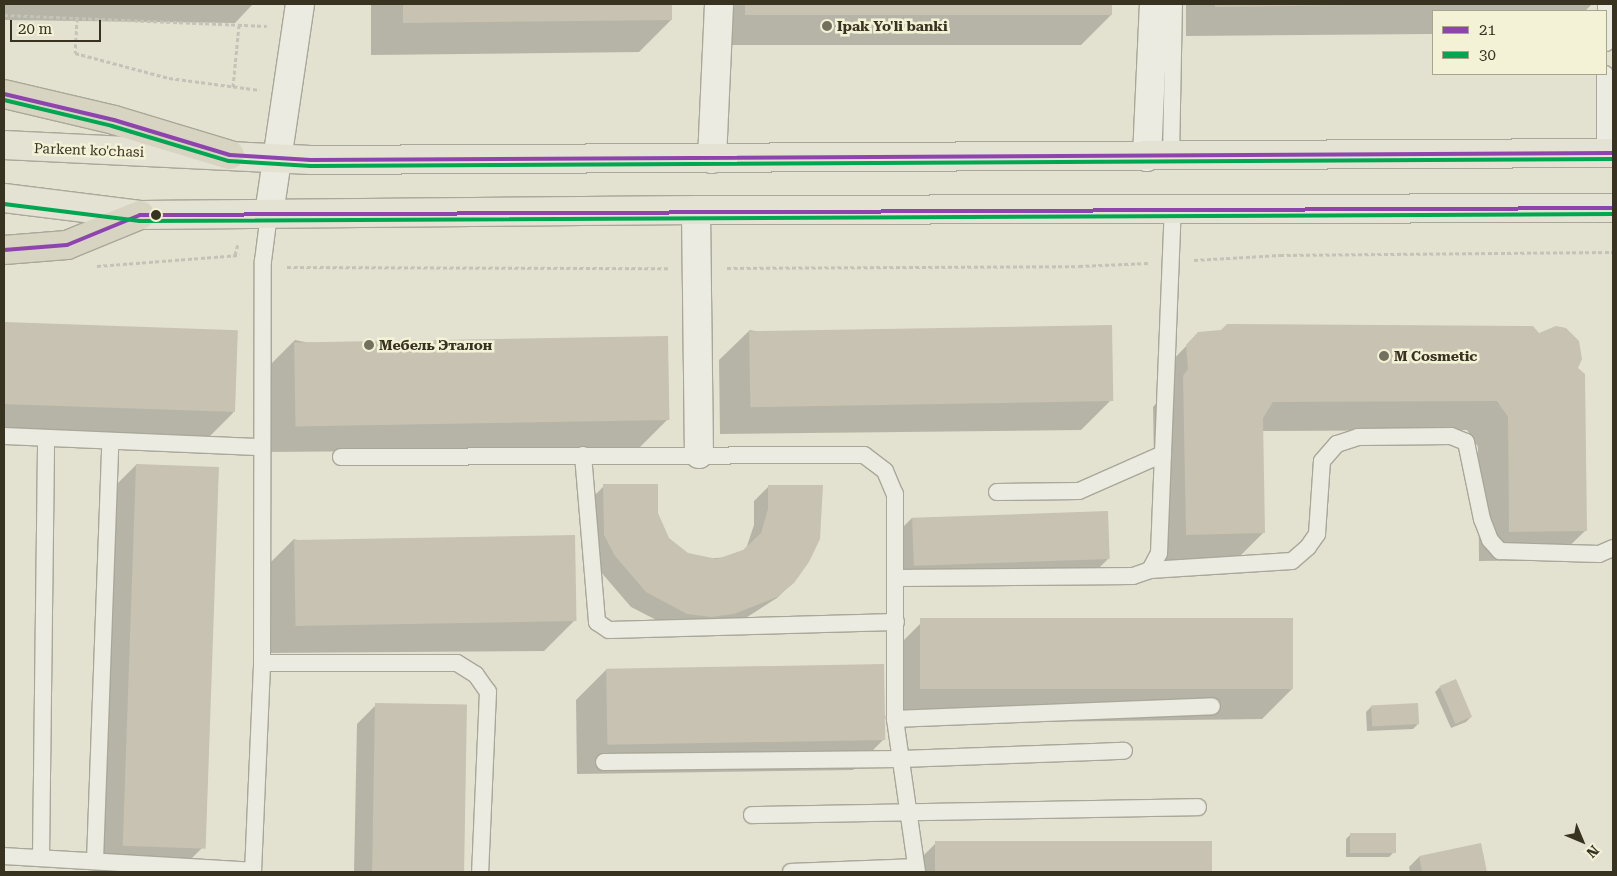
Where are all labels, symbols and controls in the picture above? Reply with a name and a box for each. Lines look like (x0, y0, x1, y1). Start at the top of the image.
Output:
scale bar (12, 10, 104, 42)
legend (1432, 10, 1607, 75)
place label: Ipak Yo'li banki (837, 18, 948, 34)
text: 20 m (18, 20, 52, 38)
marker: Ipak Yo'li banki (821, 20, 833, 32)
text: 21 (1479, 21, 1496, 39)
text: 30 (1479, 46, 1496, 64)
street label: Parkent ko'chasi (34, 140, 144, 160)
unlabelled marker (151, 210, 161, 220)
place label: Мебель Эталон (379, 337, 492, 353)
marker: Мебель Эталон (363, 339, 375, 351)
place label: M Cosmetic (1394, 348, 1477, 364)
marker: M Cosmetic (1378, 350, 1390, 362)
north arrow (1557, 816, 1607, 866)
text: N (1583, 842, 1602, 861)

